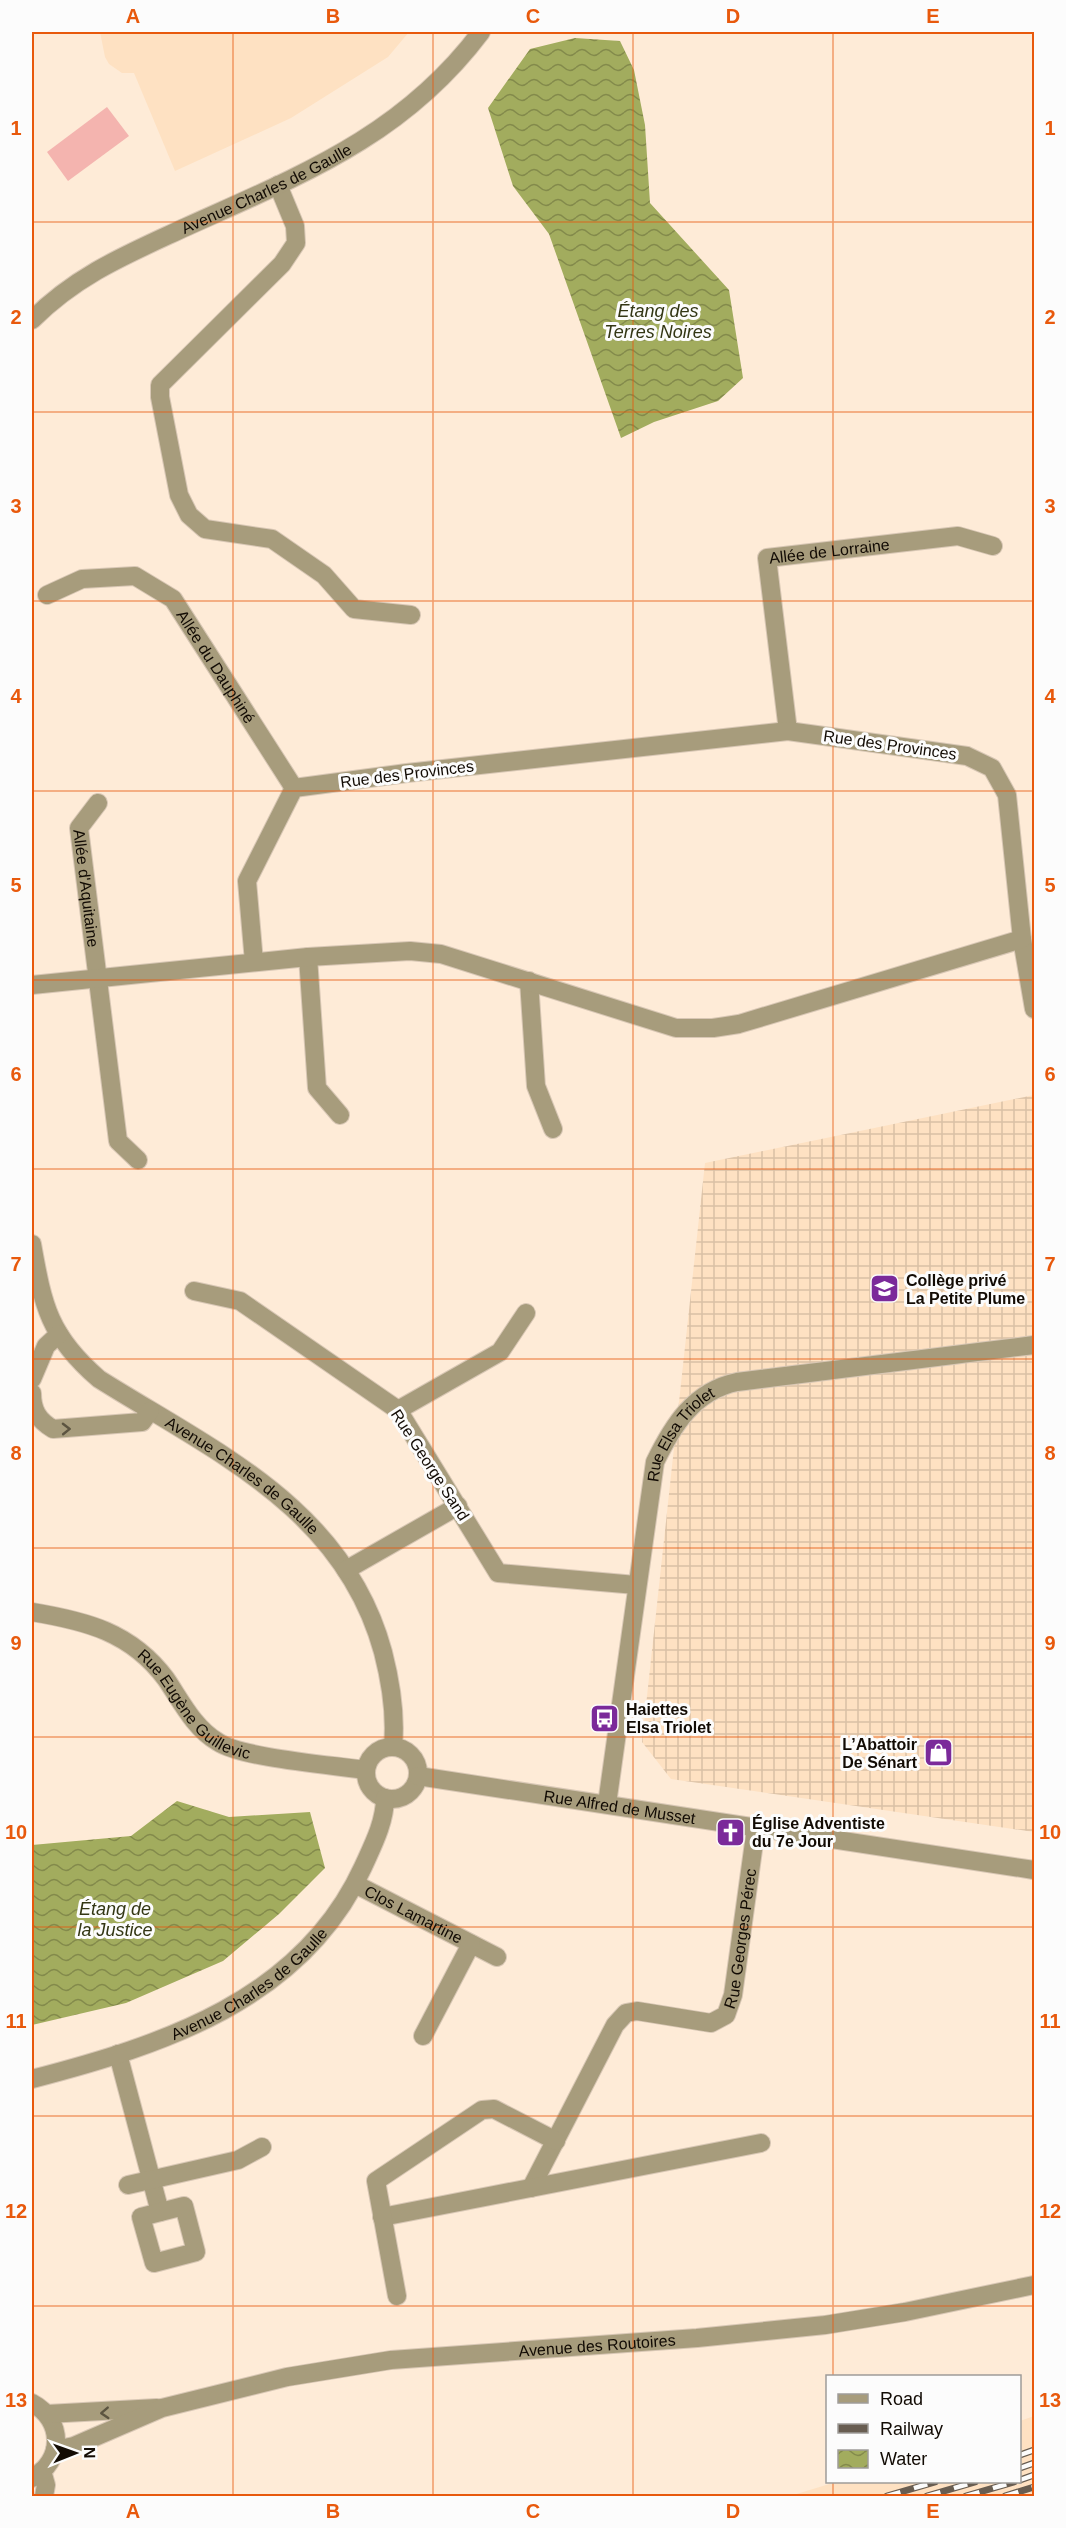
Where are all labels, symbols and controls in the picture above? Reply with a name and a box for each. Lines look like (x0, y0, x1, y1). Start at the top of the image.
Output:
text: A (126, 5, 140, 27)
text: B (326, 5, 340, 27)
text: C (526, 5, 540, 27)
text: D (726, 5, 740, 27)
text: E (926, 5, 940, 27)
text: 1 (10, 117, 22, 139)
text: 1 (1044, 117, 1056, 139)
street label: Avenue Charles de Gaulle (179, 140, 354, 237)
water label: Étang des Terres Noires (604, 301, 712, 342)
text: 2 (10, 306, 22, 328)
text: 2 (1044, 306, 1056, 328)
text: 3 (10, 495, 22, 517)
text: 3 (1044, 495, 1056, 517)
street label: Allée de Lorraine (768, 535, 891, 566)
street label: Allée du Dauphiné (174, 607, 259, 726)
text: 4 (10, 685, 22, 707)
text: 4 (1044, 685, 1056, 707)
street label: Rue des Provinces (822, 727, 958, 763)
street label: Rue des Provinces (339, 757, 475, 791)
street label: Allée d'Aquitaine (71, 828, 102, 948)
text: 5 (10, 874, 22, 896)
text: 5 (1044, 874, 1056, 896)
text: 6 (10, 1063, 22, 1085)
text: 6 (1044, 1063, 1056, 1085)
text: 7 (10, 1253, 22, 1275)
text: 7 (1044, 1253, 1056, 1275)
place label: Collège privé La Petite Plume (906, 1272, 1025, 1307)
school or university icon: Collège privé La Petite Plume (869, 1273, 901, 1305)
street label: Rue Elsa Triolet (644, 1383, 717, 1483)
street label: Rue George Sand (388, 1406, 472, 1524)
street label: Avenue Charles de Gaulle (163, 1413, 322, 1537)
one-way arrow (62, 1423, 71, 1435)
text: 8 (10, 1442, 22, 1464)
text: 8 (1044, 1442, 1056, 1464)
text: 9 (10, 1632, 22, 1654)
text: 9 (1044, 1632, 1056, 1654)
street label: Rue Eugène Guillevic (135, 1645, 252, 1762)
place label: Haiettes Elsa Triolet (626, 1701, 712, 1736)
bus stop icon: Haiettes Elsa Triolet (589, 1702, 621, 1734)
place label: L’Abattoir De Sénart (842, 1736, 918, 1771)
shop icon: L’Abattoir De Sénart (922, 1737, 954, 1769)
street label: Rue Alfred de Musset (543, 1787, 697, 1827)
place label: Église Adventiste du 7e Jour (752, 1814, 885, 1850)
church icon: Église Adventiste du 7e Jour (715, 1816, 747, 1848)
text: 10 (5, 1821, 27, 1843)
text: 10 (1039, 1821, 1061, 1843)
street label: Rue Georges Pérec (720, 1867, 759, 2011)
street label: Clos Lamartine (362, 1882, 466, 1946)
water label: Étang de la Justice (77, 1899, 153, 1940)
street label: Avenue Charles de Gaulle (168, 1924, 330, 2043)
text: 11 (5, 2010, 27, 2032)
text: 11 (1039, 2010, 1061, 2032)
text: 12 (5, 2200, 27, 2222)
text: 12 (1039, 2200, 1061, 2222)
street label: Avenue des Routoires (518, 2331, 676, 2359)
legend (826, 2375, 1021, 2483)
text: 13 (5, 2389, 27, 2411)
text: Road (880, 2389, 923, 2409)
text: 13 (1039, 2389, 1061, 2411)
one-way arrow (100, 2406, 109, 2419)
text: Railway (880, 2419, 943, 2439)
north arrow (45, 2423, 105, 2483)
text: N (81, 2447, 98, 2459)
text: Water (880, 2449, 927, 2469)
text: A (126, 2500, 140, 2522)
text: B (326, 2500, 340, 2522)
text: C (526, 2500, 540, 2522)
text: D (726, 2500, 740, 2522)
text: E (926, 2500, 940, 2522)

